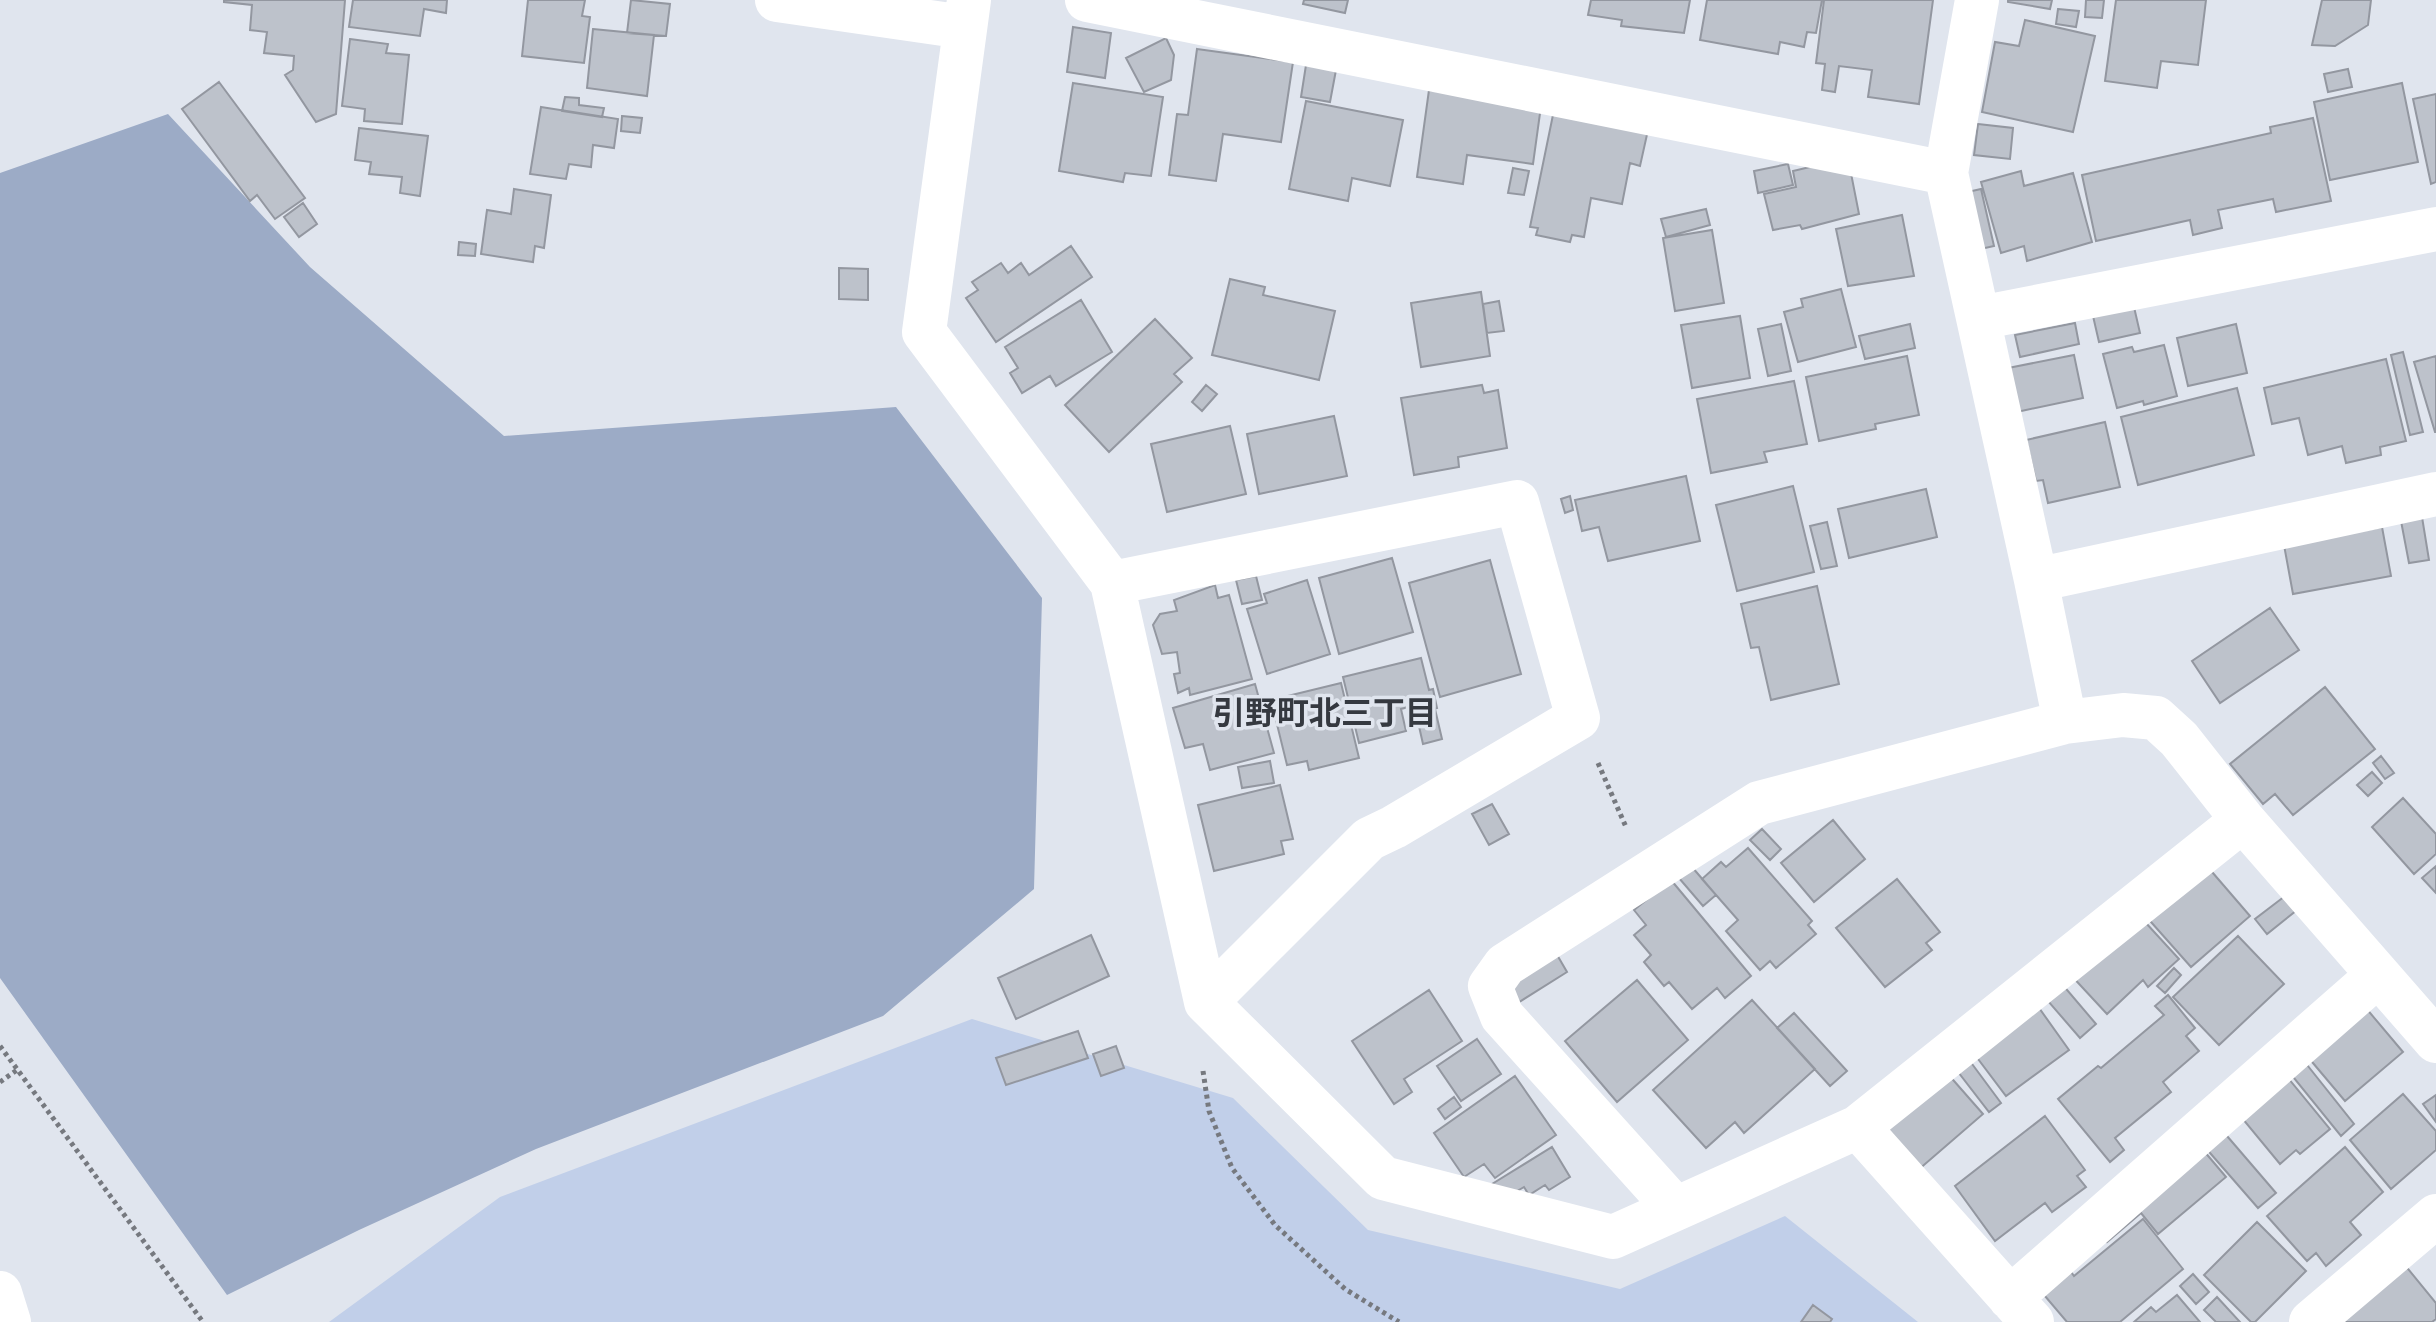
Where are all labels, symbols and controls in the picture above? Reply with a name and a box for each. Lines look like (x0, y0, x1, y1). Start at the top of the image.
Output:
district label: 引野町北三丁目 (1213, 694, 1437, 732)

